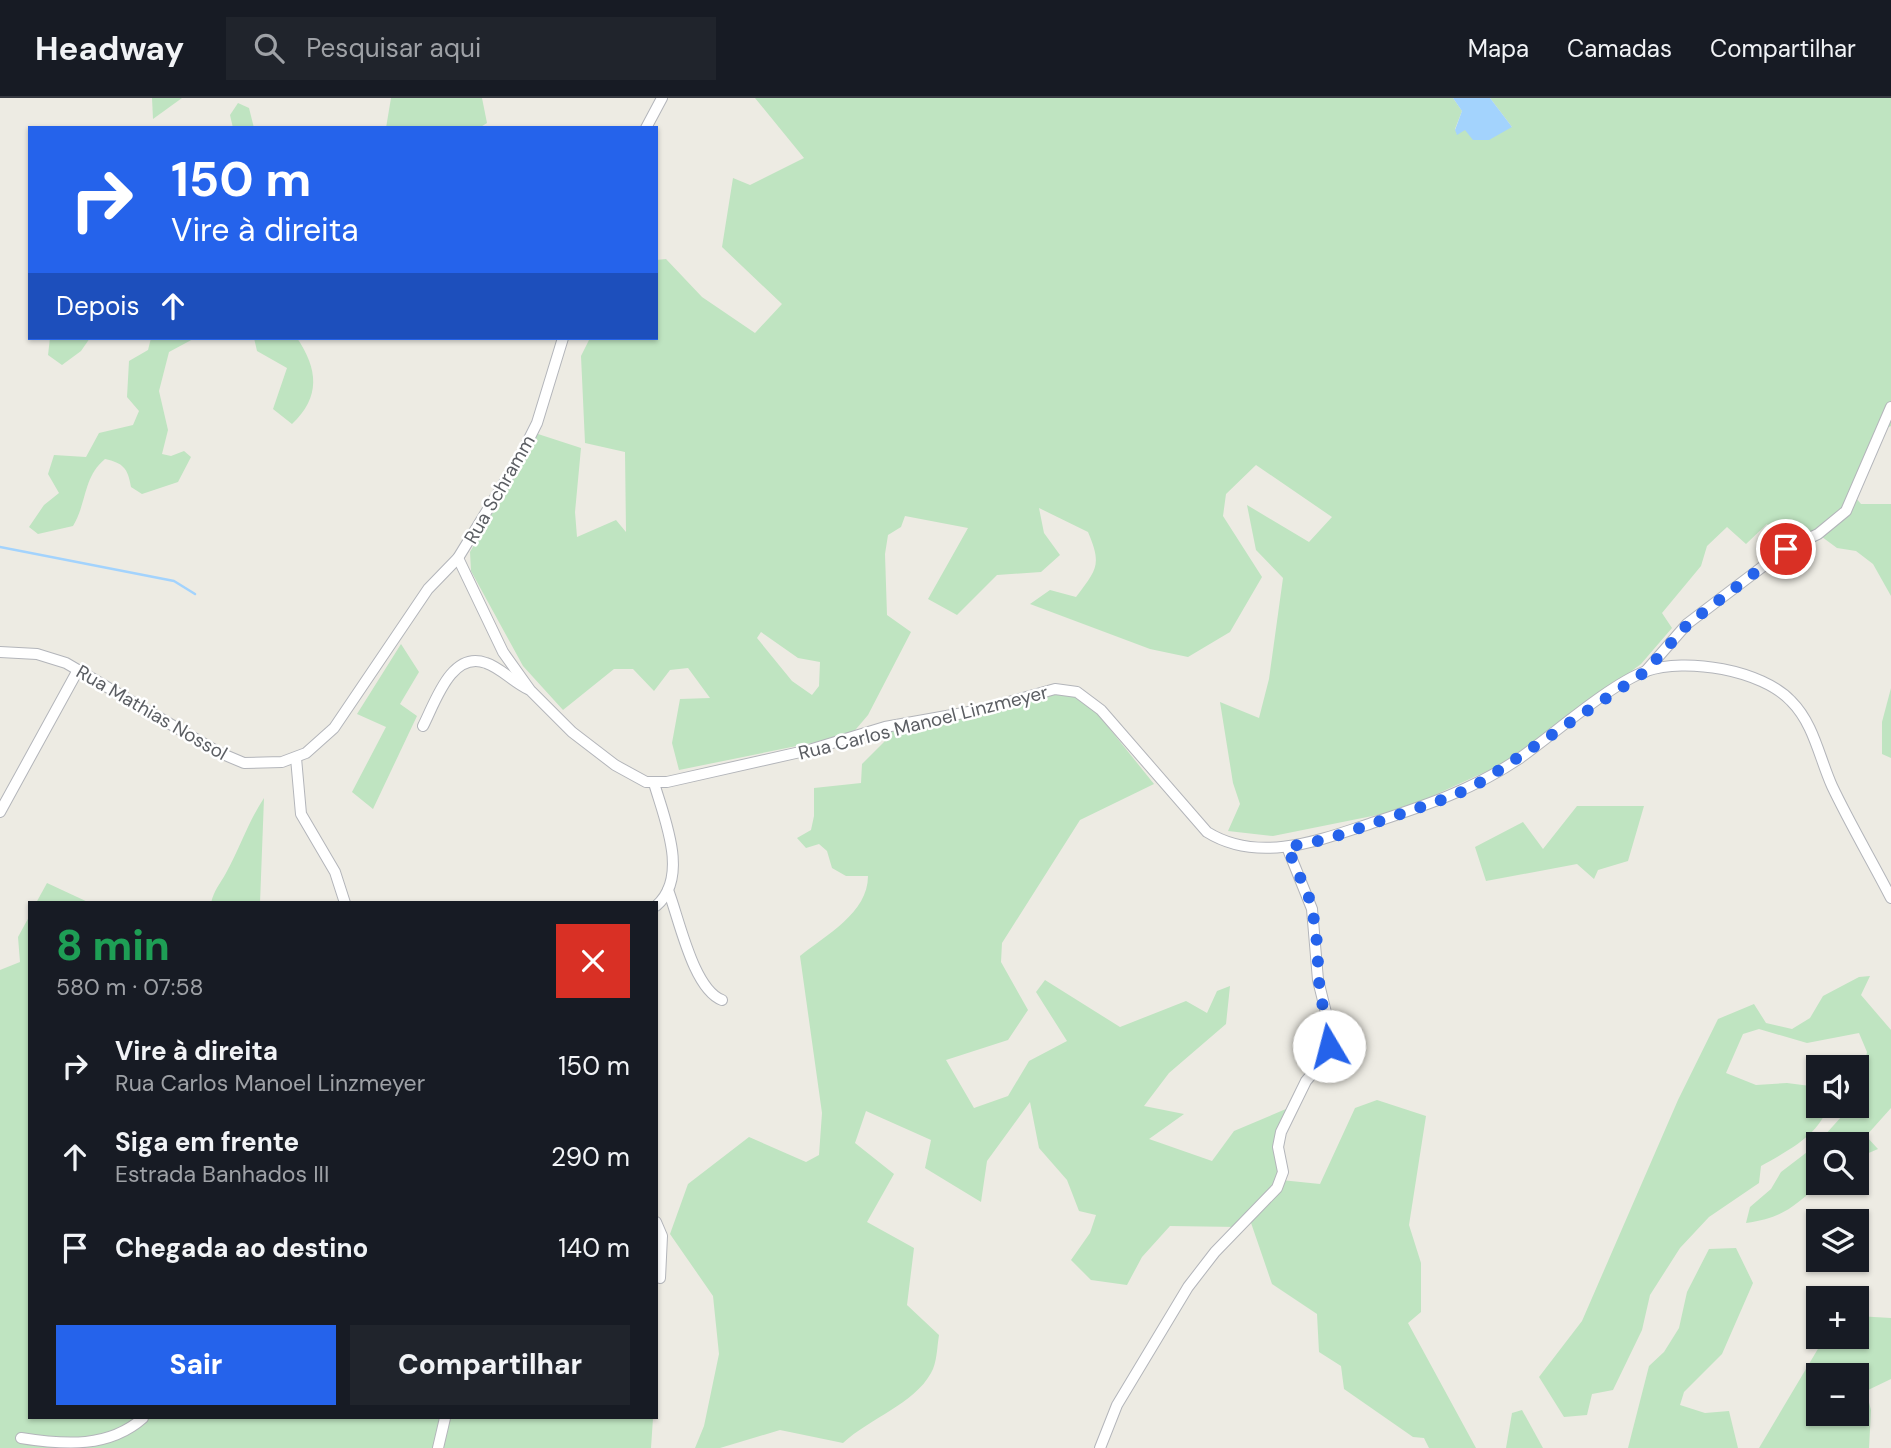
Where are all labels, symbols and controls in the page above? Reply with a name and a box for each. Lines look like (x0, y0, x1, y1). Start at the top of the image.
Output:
search box (226, 17, 716, 80)
text: Headway (35, 27, 184, 70)
icon: search (250, 29, 288, 67)
text: Pesquisar aqui (306, 31, 481, 65)
text: Mapa (1468, 33, 1529, 64)
text: Camadas (1567, 33, 1672, 64)
text: Compartilhar (1710, 33, 1856, 64)
text: 150 m (171, 147, 311, 211)
icon: right (56, 154, 147, 245)
text: Vire à direita (171, 209, 359, 251)
icon: ahead (154, 287, 192, 325)
text: Depois (56, 289, 140, 323)
street label: Rua Schramm (458, 430, 541, 548)
pin (1756, 519, 1816, 579)
icon: arrive (1767, 530, 1805, 568)
street label: Rua Mathias Nossol (72, 659, 232, 766)
street label: Rua Carlos Manoel Linzmeyer (796, 679, 1050, 766)
text: 8 min (56, 918, 170, 973)
button: close (556, 924, 630, 998)
text: 580 m · 07:58 (56, 972, 204, 1002)
position arrow (1292, 1009, 1366, 1083)
text: Vire à direita (115, 1034, 278, 1068)
icon: right (56, 1047, 94, 1085)
text: 150 m (558, 1049, 630, 1083)
map controls (1806, 1055, 1869, 1426)
button: sound (1806, 1055, 1869, 1118)
text: Rua Carlos Manoel Linzmeyer (115, 1068, 425, 1098)
text: Siga em frente (115, 1125, 299, 1159)
button: search (1806, 1132, 1869, 1195)
icon: ahead (56, 1138, 94, 1176)
text: 290 m (551, 1140, 630, 1174)
text: Estrada Banhados III (115, 1159, 329, 1189)
button: layers (1806, 1209, 1869, 1272)
icon: arrive (56, 1229, 94, 1267)
text: Chegada ao destino (115, 1231, 368, 1265)
text: 140 m (558, 1231, 630, 1265)
button: + (1806, 1286, 1869, 1349)
button: Sair (56, 1325, 336, 1405)
button: Compartilhar (350, 1325, 630, 1405)
button: − (1806, 1363, 1869, 1426)

